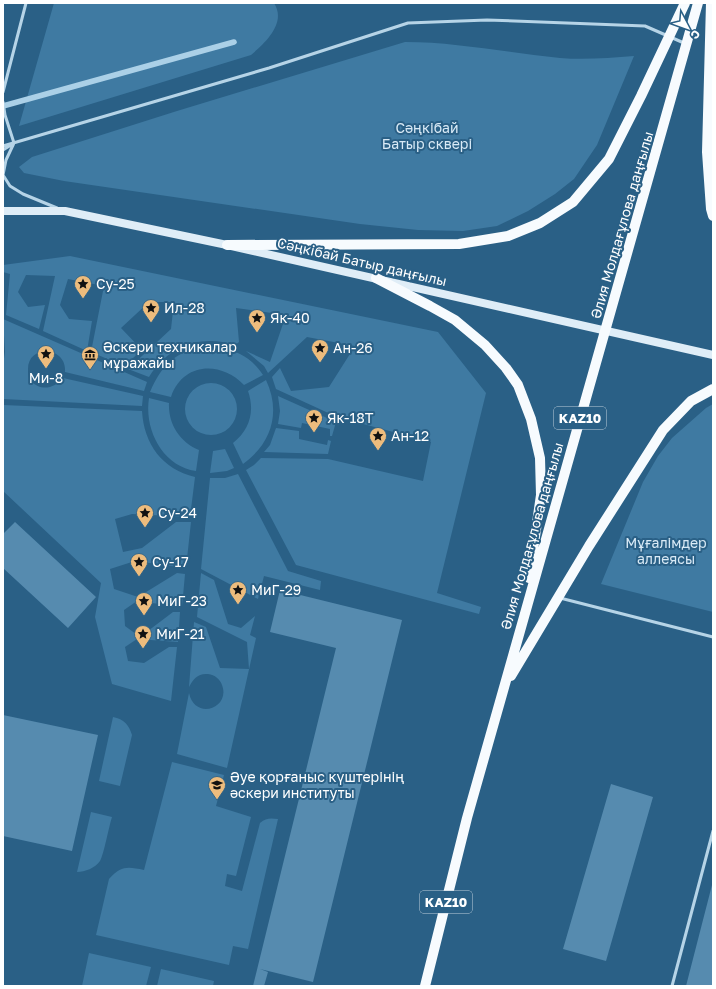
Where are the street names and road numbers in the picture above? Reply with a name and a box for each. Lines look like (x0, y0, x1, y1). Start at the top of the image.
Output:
street label: Әлия Молдағұлова даңғылы (587, 129, 657, 321)
street label: Сәңкібай Батыр даңғылы (276, 234, 449, 289)
road number: KAZ10 (554, 407, 606, 429)
street label: Әлия Молдағұлова даңғылы (497, 440, 567, 632)
road number: KAZ10 (420, 891, 472, 913)

